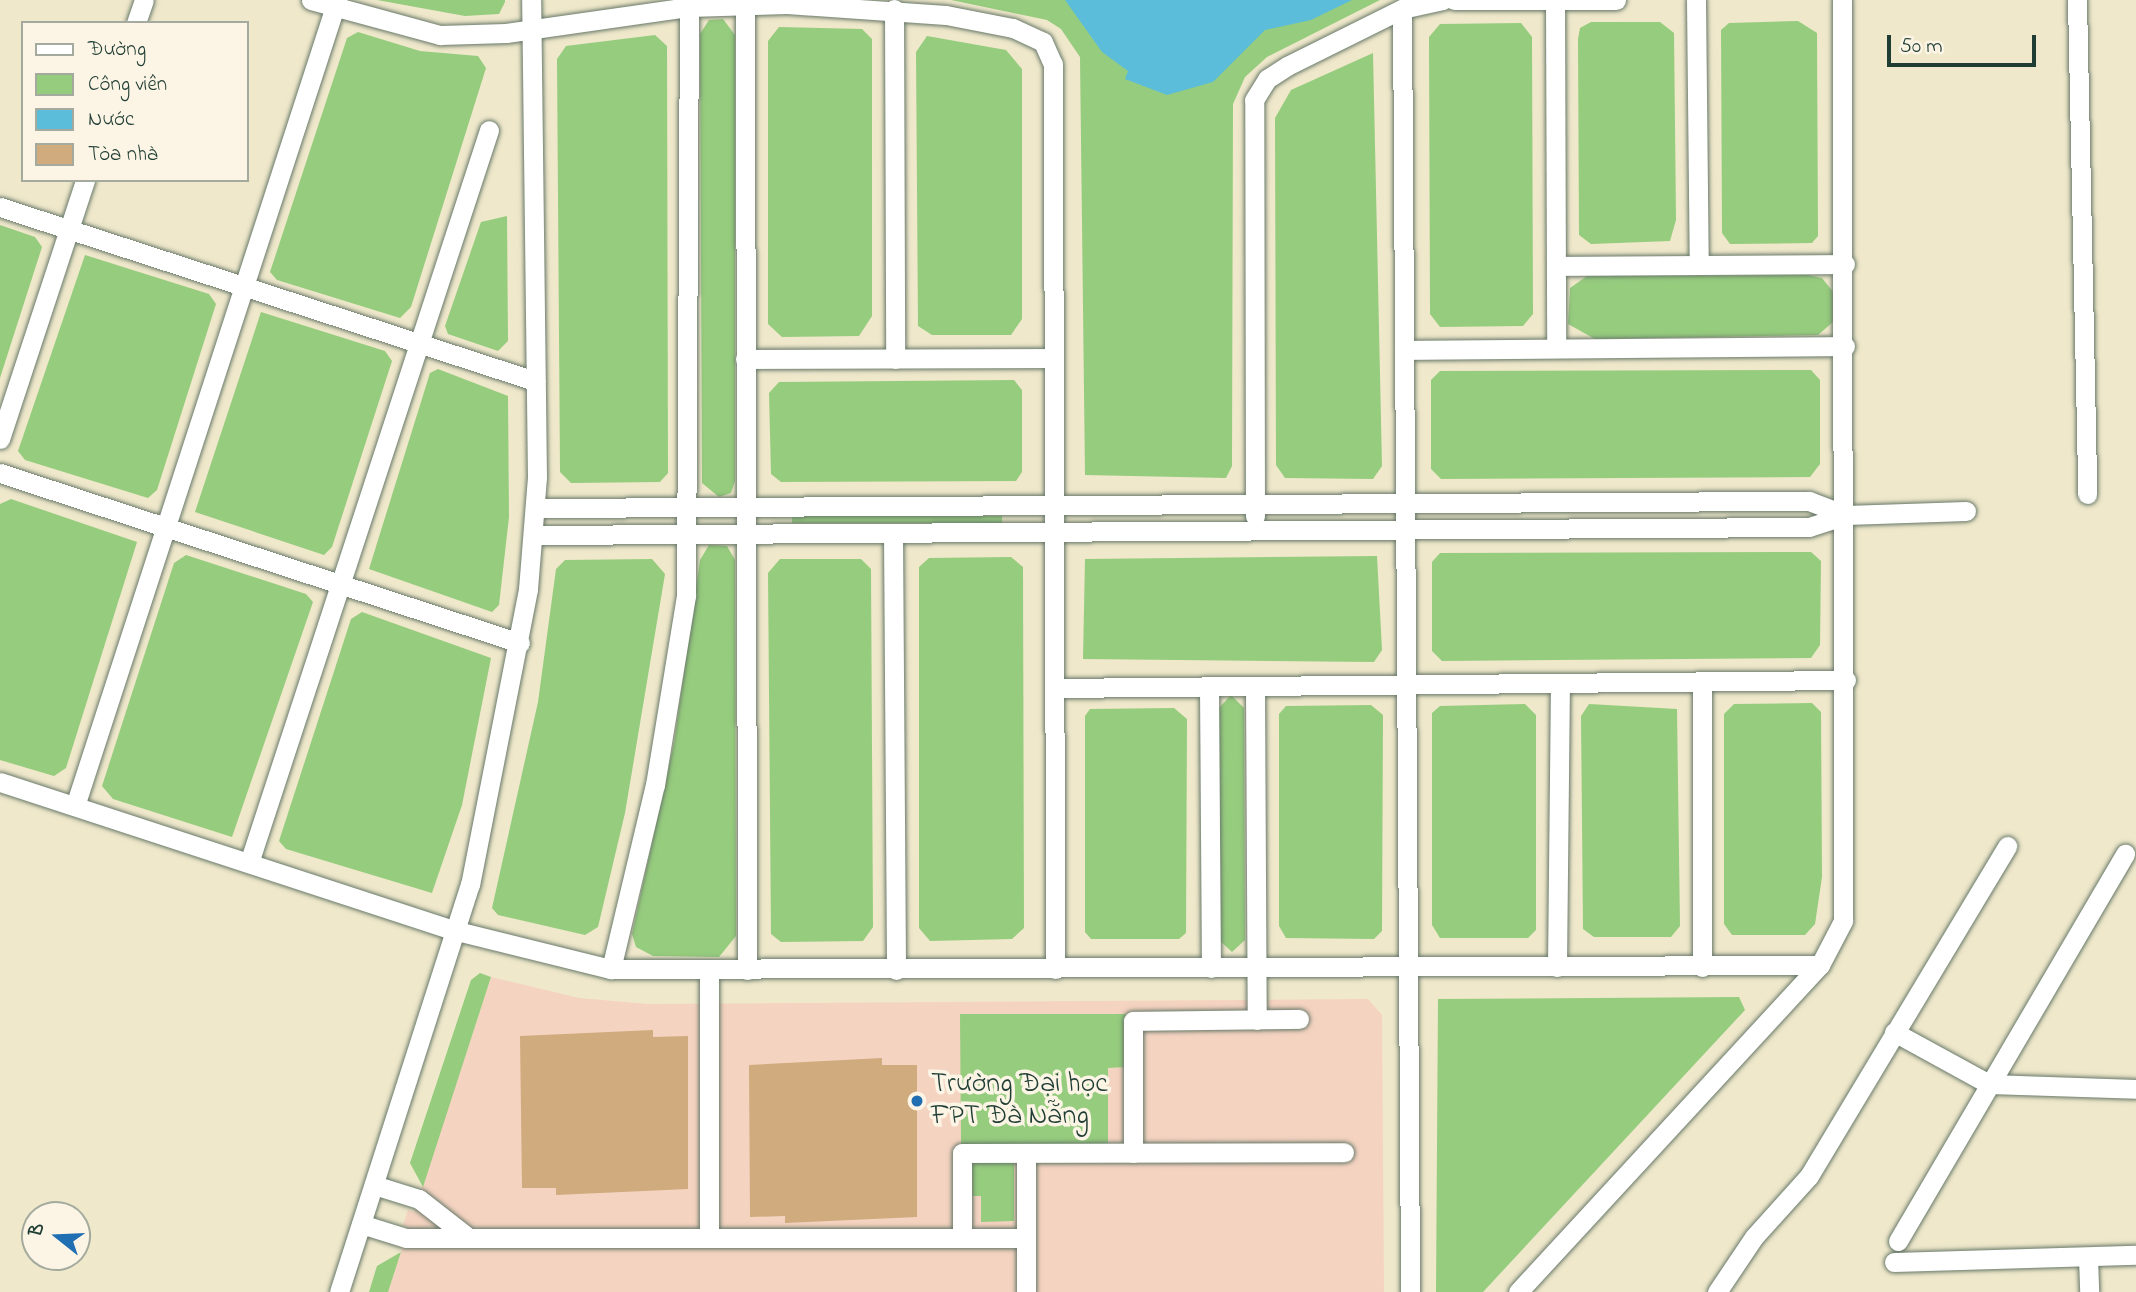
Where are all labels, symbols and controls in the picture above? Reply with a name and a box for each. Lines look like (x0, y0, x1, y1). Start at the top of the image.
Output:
legend (21, 21, 248, 182)
scale bar (1891, 21, 2040, 65)
text: 50 m (1900, 32, 1943, 62)
text: Đường (88, 35, 146, 65)
text: Công viên (88, 70, 167, 100)
text: Nước (88, 105, 134, 135)
text: Tòa nhà (88, 140, 158, 170)
place label: Trường Đại học FPT Đà Nẵng (931, 1068, 1108, 1134)
marker: Trường Đại học FPT Đà Nẵng (909, 1093, 925, 1109)
north arrow (21, 1201, 91, 1271)
text: B (23, 1220, 52, 1240)

